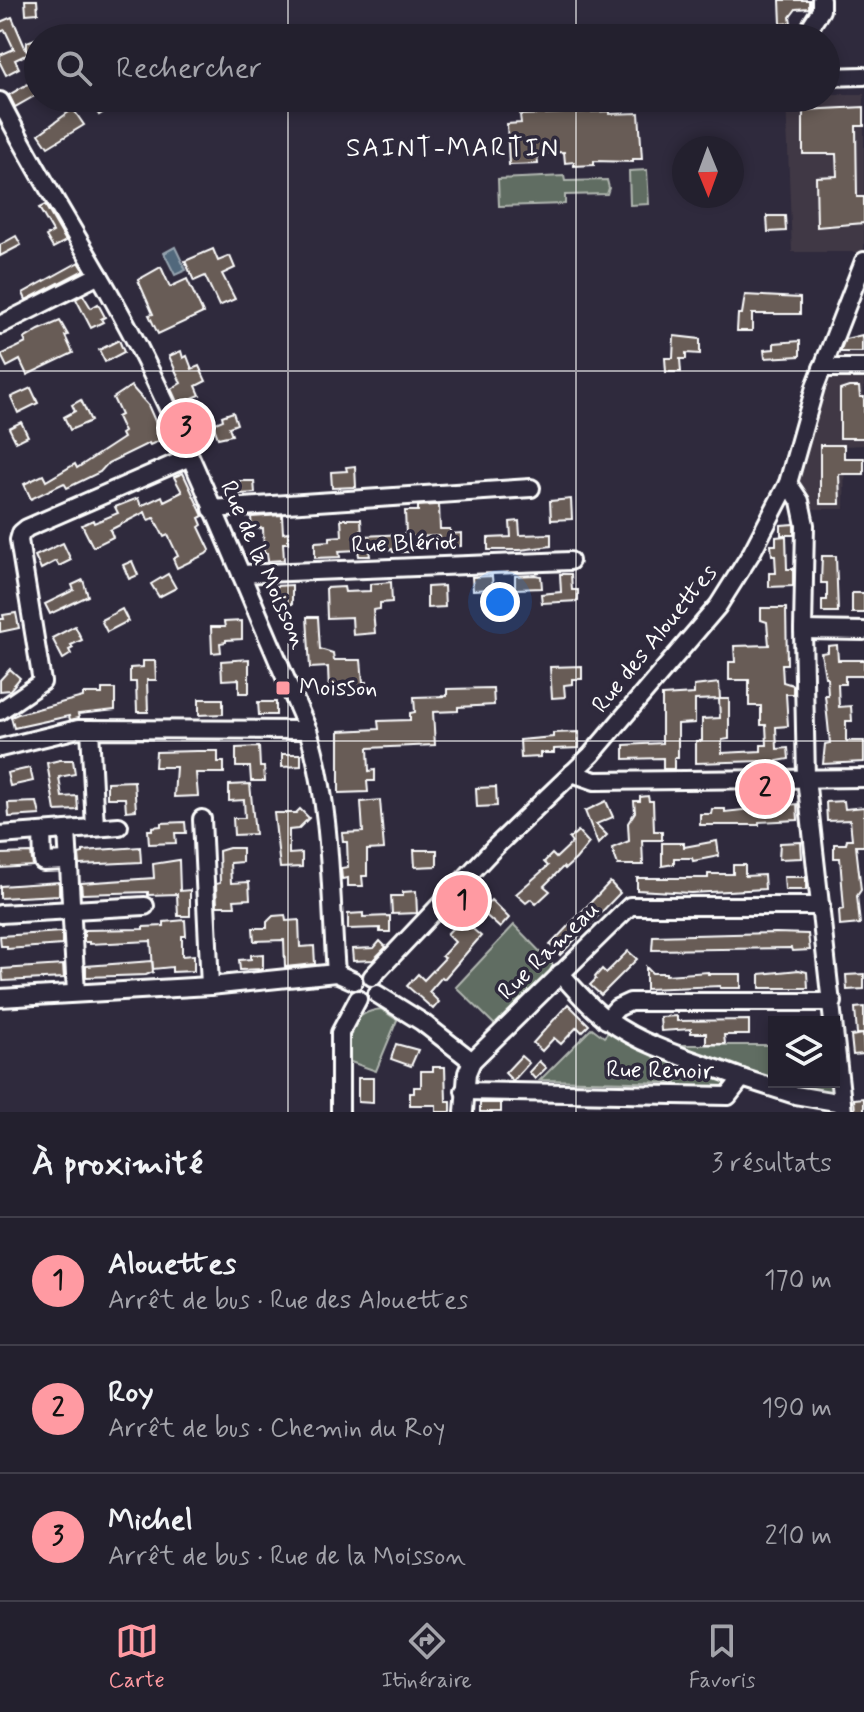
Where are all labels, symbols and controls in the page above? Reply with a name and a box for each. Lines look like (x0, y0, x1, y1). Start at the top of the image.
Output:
search box (24, 24, 840, 112)
icon: search (52, 46, 96, 90)
text: Rechercher (116, 49, 262, 88)
district label: SAINT-MARTIN (346, 132, 560, 166)
north arrow (672, 136, 744, 208)
pin: 3 (160, 398, 212, 458)
street label: Rue de la Moisson (212, 476, 314, 654)
street label: Rue Blériot (351, 527, 457, 561)
street label: Rue des Alouettes (585, 558, 725, 720)
your location (480, 582, 520, 622)
place label: Moisson (299, 673, 377, 704)
marker: Moisson (274, 679, 292, 697)
pin: 2 (739, 759, 791, 819)
pin: 1 (436, 871, 488, 931)
street label: Rue Rameau (491, 895, 607, 1007)
map controls (768, 1016, 840, 1088)
button: layers (768, 1016, 840, 1088)
street label: Rue Renoir (606, 1055, 715, 1087)
text: À proximité (32, 1142, 203, 1187)
text: 3 résultats (711, 1147, 832, 1181)
text: Alouettes (108, 1245, 236, 1284)
text: 1 (52, 1264, 64, 1298)
text: 170 m (764, 1264, 832, 1298)
text: Arrêt de bus · Rue des Alouettes (108, 1284, 468, 1318)
text: Roy (108, 1373, 154, 1412)
text: 2 (52, 1392, 64, 1426)
text: 190 m (762, 1392, 832, 1426)
text: Arrêt de bus · Chemin du Roy (108, 1412, 445, 1446)
text: Michel (108, 1501, 193, 1540)
text: 3 (52, 1520, 64, 1554)
text: 210 m (765, 1520, 832, 1554)
text: Arrêt de bus · Rue de la Moisson (108, 1540, 466, 1574)
tab: Carte (108, 1619, 165, 1695)
tab: Itinéraire (382, 1619, 472, 1695)
tab: Favoris (689, 1619, 756, 1695)

